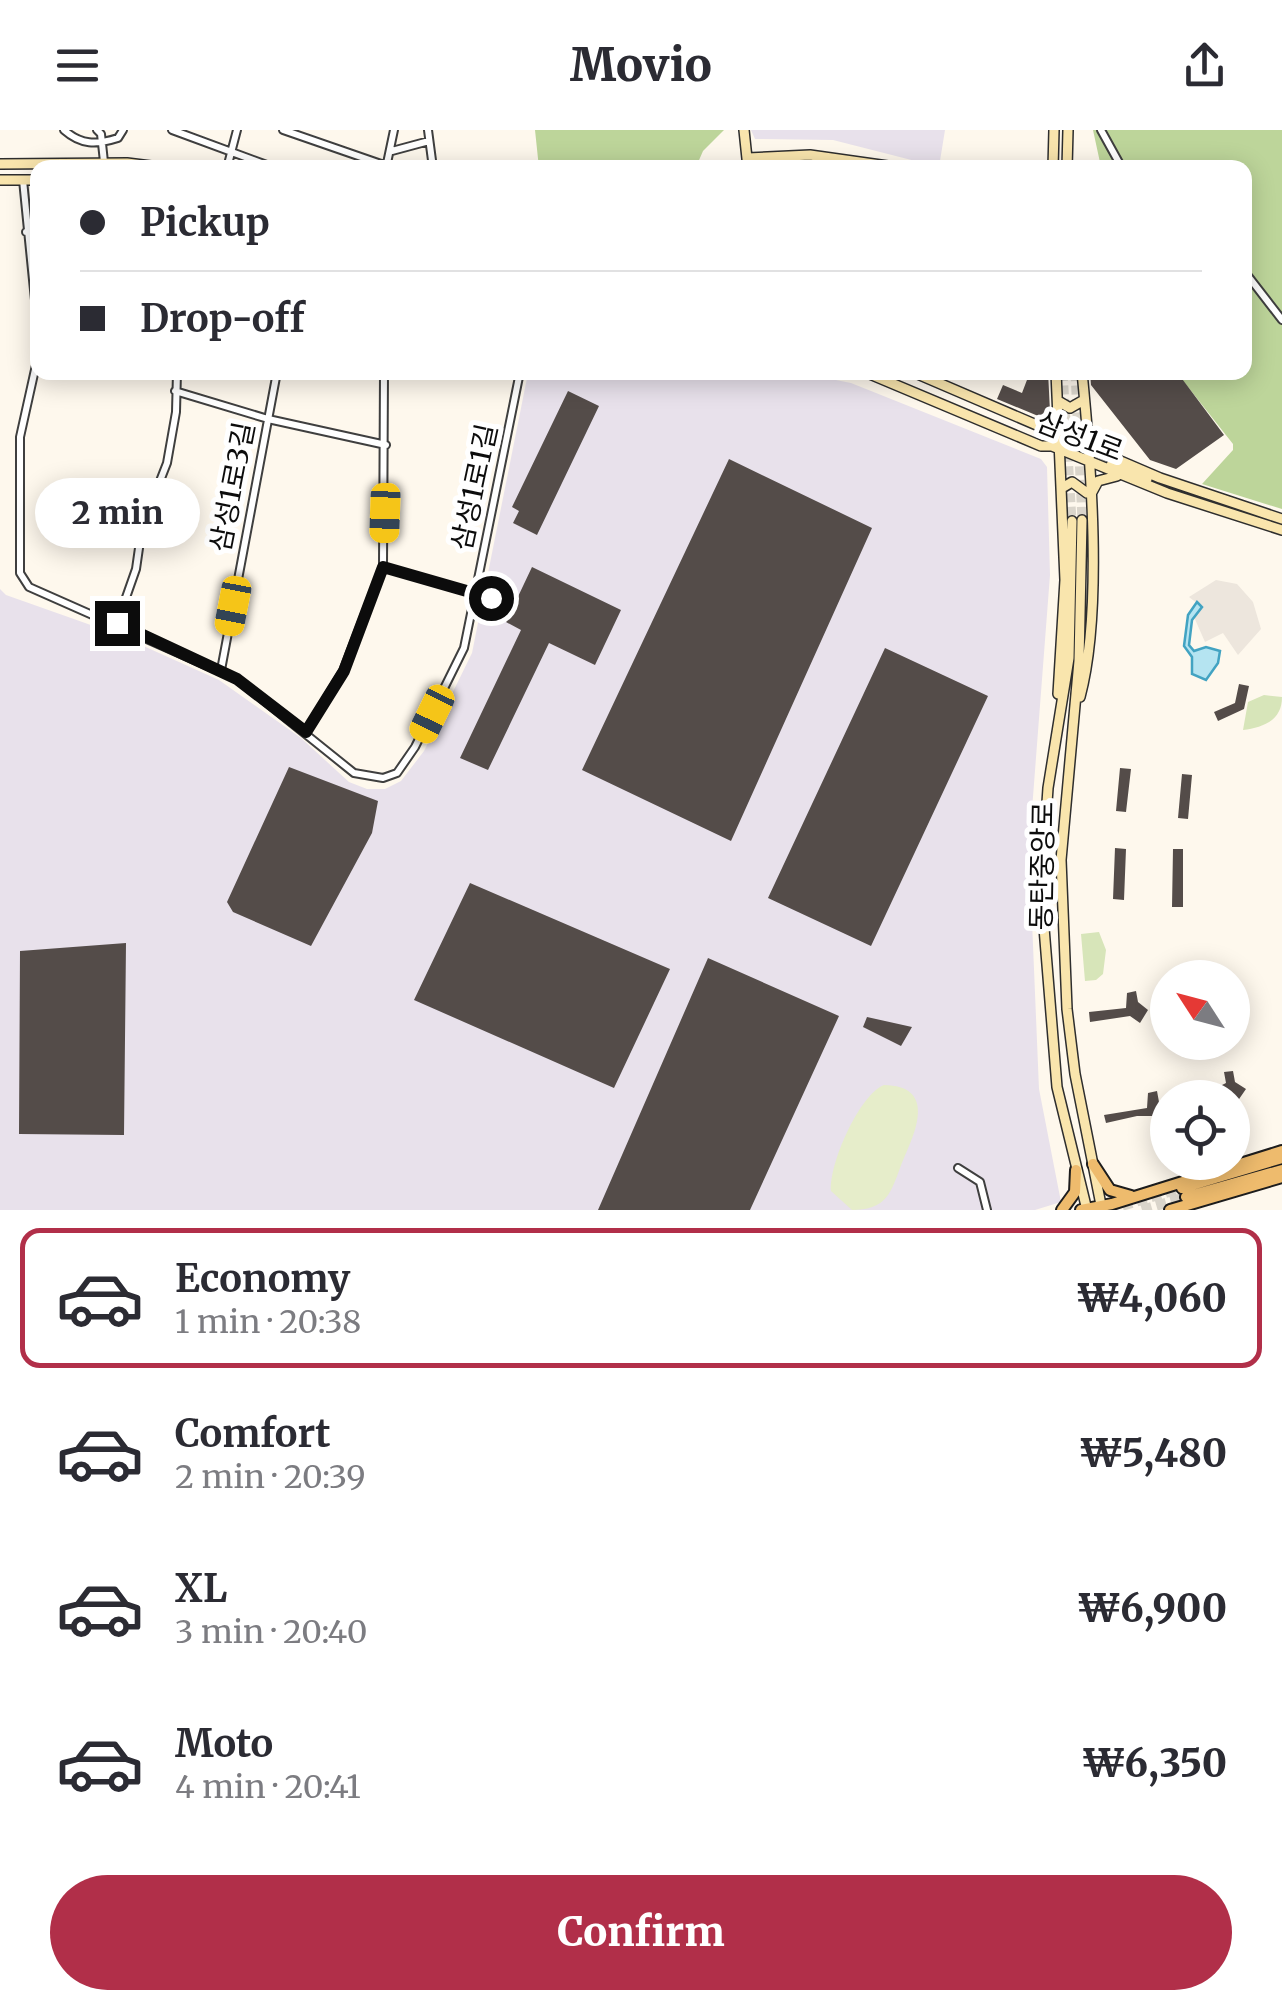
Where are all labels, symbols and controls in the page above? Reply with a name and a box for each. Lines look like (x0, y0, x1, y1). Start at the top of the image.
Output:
text: Movio (570, 37, 712, 93)
icon: menu (50, 38, 105, 93)
icon: share (1177, 38, 1232, 93)
text: Pickup (140, 199, 270, 246)
text: Drop-off (140, 295, 305, 342)
street label: 삼성1로 (1032, 403, 1128, 469)
street label: 삼성1로3길 (202, 419, 262, 555)
street label: 삼성1로1길 (443, 420, 505, 554)
callout: 2 min (34, 478, 200, 548)
car (369, 482, 401, 544)
text: 2 min (72, 493, 163, 533)
car (213, 574, 253, 638)
route start (469, 576, 514, 621)
route end (95, 601, 140, 646)
car (405, 680, 459, 748)
street label: 동탄중앙로 (1023, 801, 1061, 931)
north arrow (1150, 960, 1250, 1060)
map controls (1150, 960, 1250, 1180)
button: locate (1150, 1080, 1250, 1180)
icon: car (55, 1253, 145, 1343)
text: Economy (175, 1255, 350, 1302)
text: ₩4,060 (1077, 1275, 1227, 1322)
text: 1 min · 20:38 (175, 1302, 361, 1342)
icon: car (55, 1408, 145, 1498)
text: Comfort (175, 1410, 331, 1457)
text: ₩5,480 (1080, 1430, 1227, 1477)
text: 2 min · 20:39 (175, 1457, 366, 1497)
icon: car (55, 1563, 145, 1653)
text: XL (175, 1565, 227, 1612)
text: ₩6,900 (1078, 1585, 1227, 1632)
text: 3 min · 20:40 (175, 1612, 368, 1652)
icon: car (55, 1718, 145, 1808)
text: Moto (175, 1720, 273, 1767)
text: ₩6,350 (1082, 1740, 1227, 1787)
text: 4 min · 20:41 (175, 1767, 361, 1807)
button: Confirm (50, 1875, 1232, 1990)

